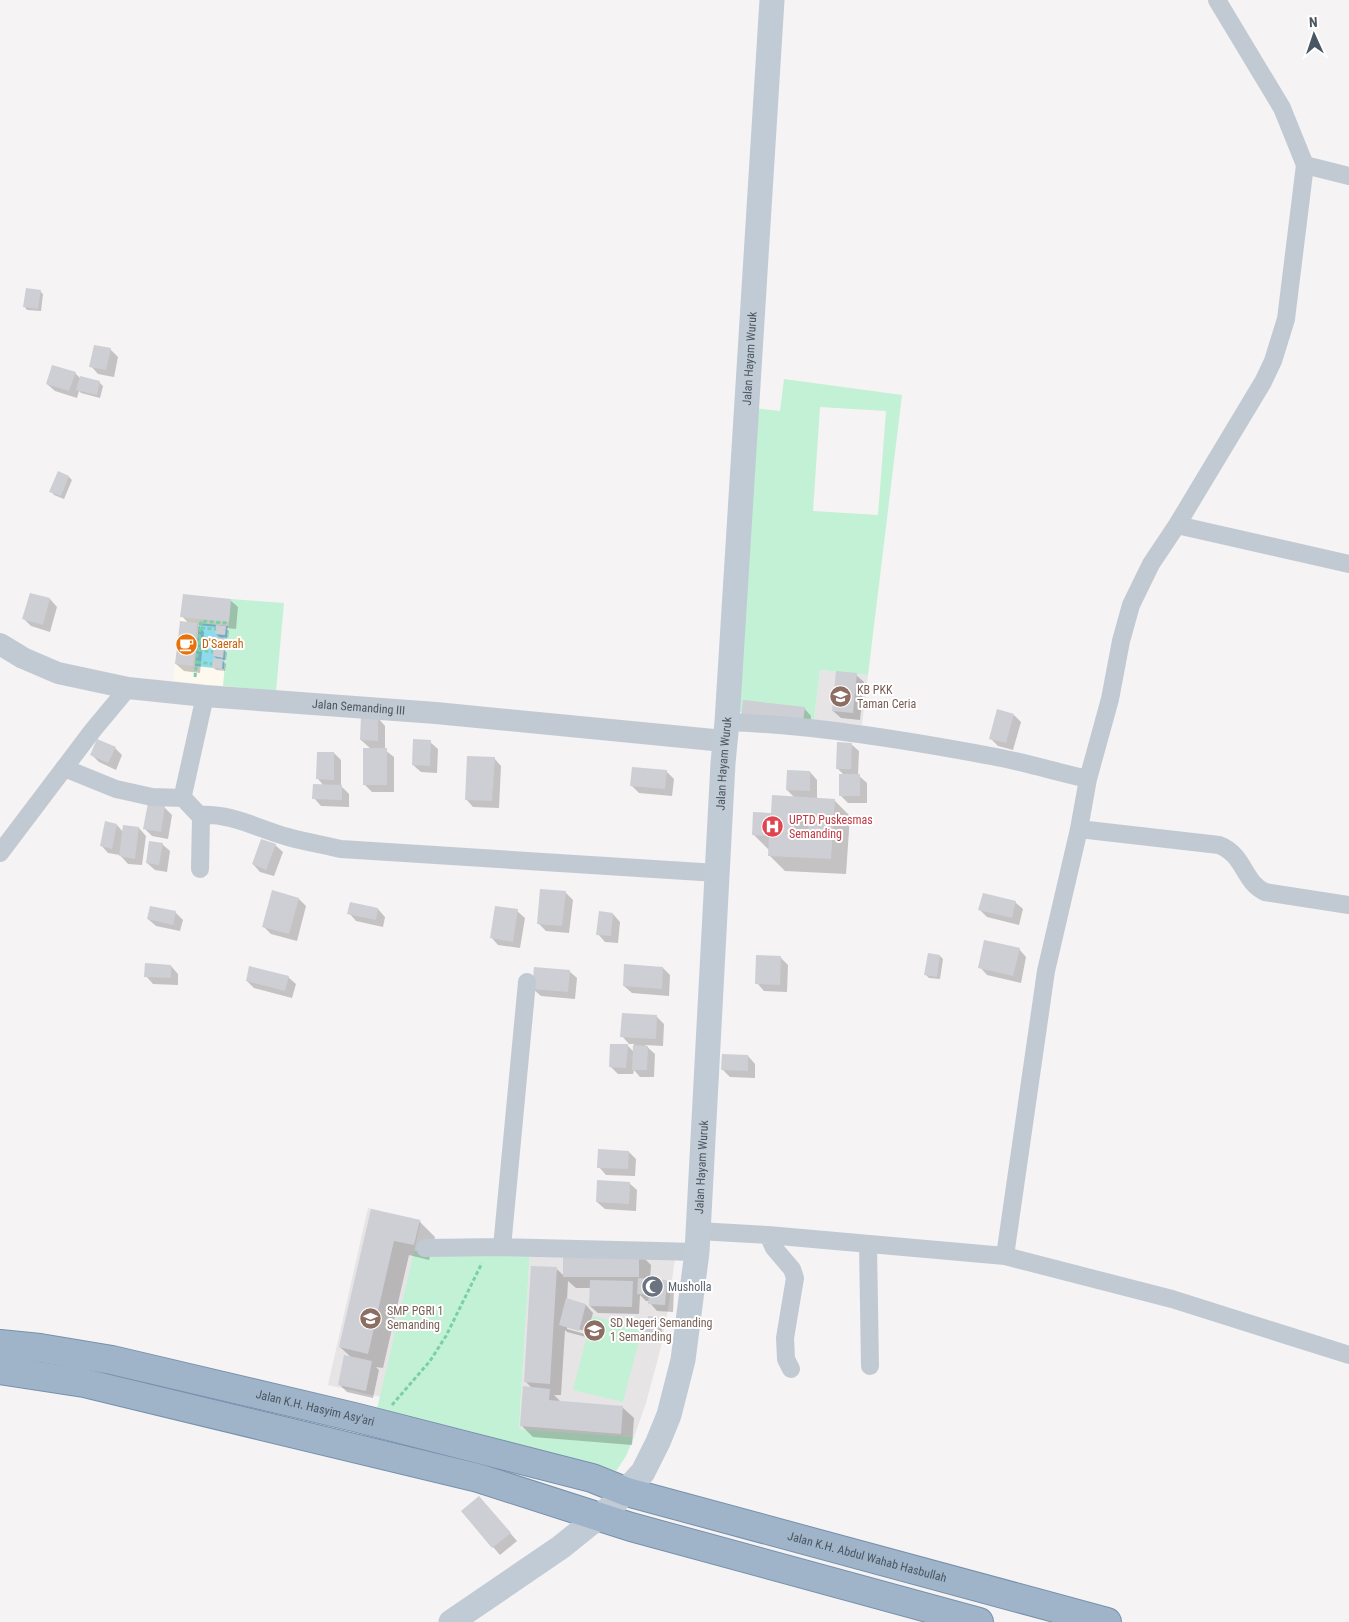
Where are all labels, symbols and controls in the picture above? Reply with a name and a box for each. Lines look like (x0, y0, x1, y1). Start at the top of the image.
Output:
north arrow (1289, 10, 1339, 60)
text: N (1309, 14, 1318, 30)
street label: Jalan Hayam Wuruk (740, 311, 760, 406)
cafe icon: D'Saerah (174, 632, 198, 656)
place label: D'Saerah (202, 637, 244, 651)
place label: KB PKK Taman Ceria (857, 683, 917, 711)
school or university icon: KB PKK Taman Ceria (829, 685, 853, 709)
street label: Jalan Semanding III (312, 697, 406, 718)
street label: Jalan Hayam Wuruk (713, 716, 734, 811)
place label: UPTD Puskesmas Semanding (789, 813, 873, 841)
hospital icon: UPTD Puskesmas Semanding (761, 815, 785, 839)
street label: Jalan Hayam Wuruk (692, 1119, 711, 1214)
mosque icon: Musholla (640, 1275, 664, 1299)
place label: Musholla (668, 1280, 712, 1294)
place label: SMP PGRI 1 Semanding (387, 1304, 443, 1332)
school or university icon: SMP PGRI 1 Semanding (359, 1306, 383, 1330)
place label: SD Negeri Semanding 1 Semanding (610, 1316, 713, 1344)
school or university icon: SD Negeri Semanding 1 Semanding (582, 1318, 606, 1342)
street label: Jalan K.H. Hasyim Asy'ari (255, 1387, 376, 1429)
street label: Jalan K.H. Abdul Wahab Hasbullah (786, 1529, 948, 1585)

